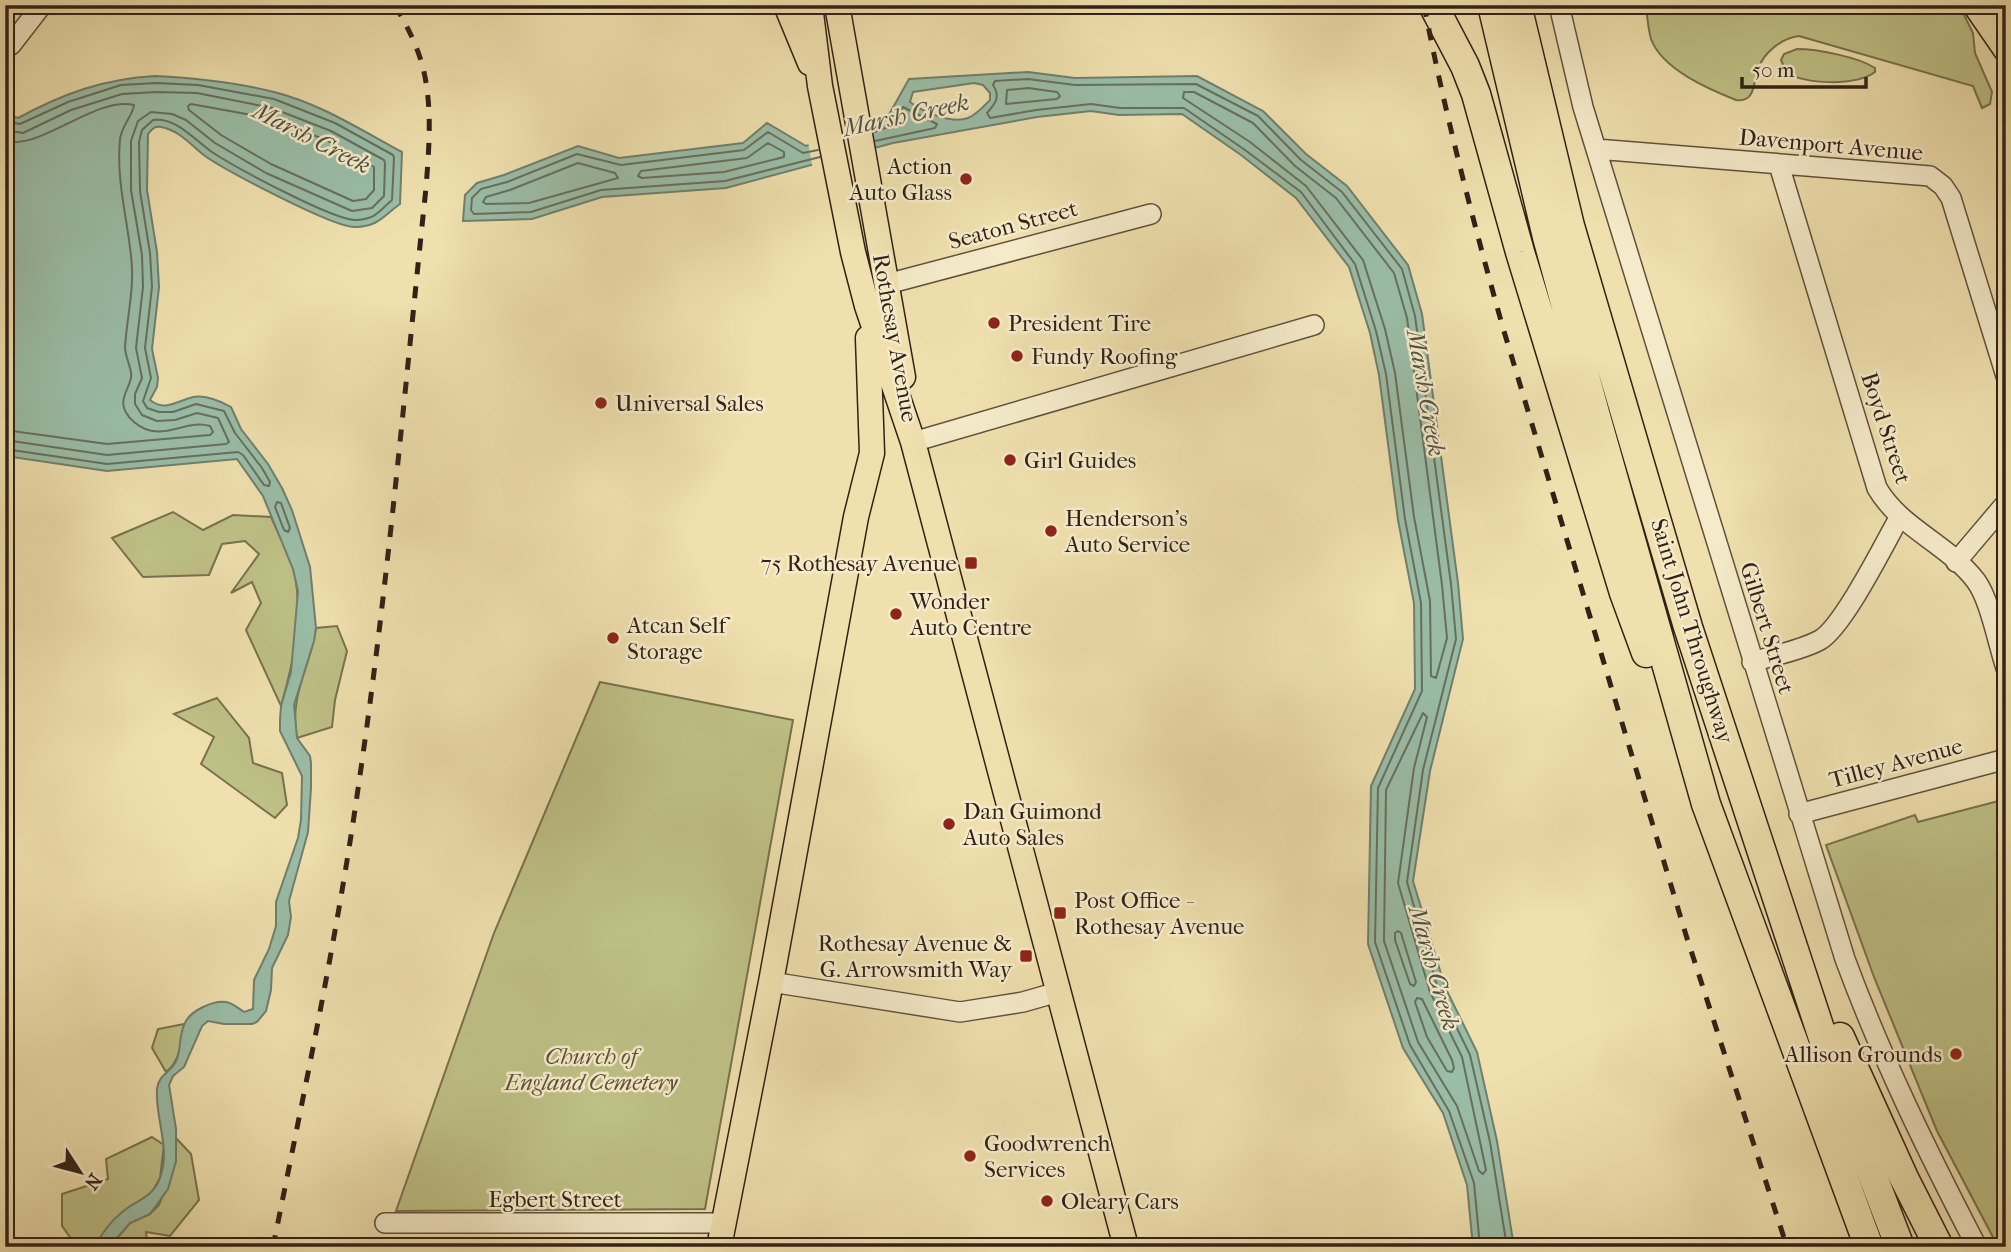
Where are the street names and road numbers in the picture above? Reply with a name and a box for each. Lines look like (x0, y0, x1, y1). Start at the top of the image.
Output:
street label: Davenport Avenue (1738, 123, 1924, 167)
street label: Seaton Street (945, 195, 1081, 255)
street label: Rothesay Avenue (867, 252, 923, 424)
street label: Boyd Street (1855, 369, 1917, 487)
street label: Saint John Throughway (1645, 515, 1739, 747)
street label: Gilbert Street (1734, 559, 1800, 697)
street label: Tilley Avenue (1826, 732, 1966, 794)
street label: Egbert Street (488, 1186, 622, 1213)

